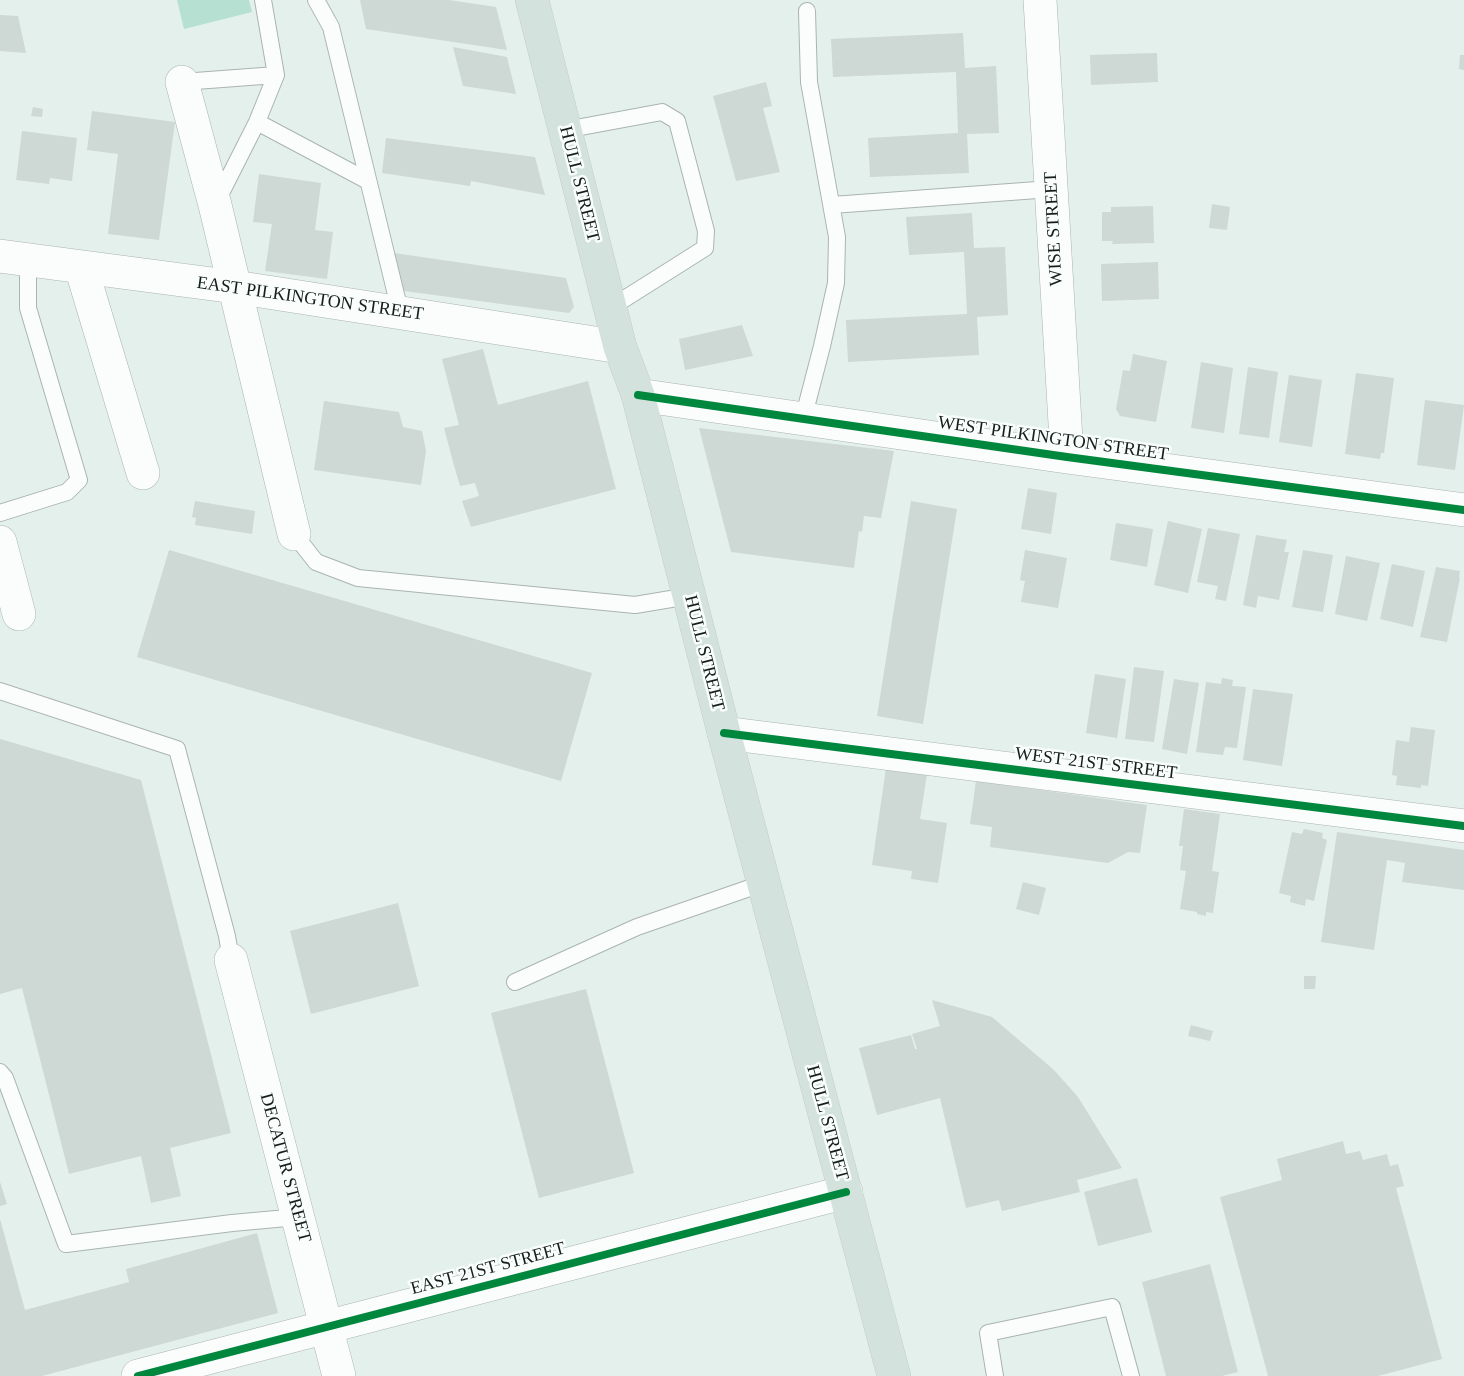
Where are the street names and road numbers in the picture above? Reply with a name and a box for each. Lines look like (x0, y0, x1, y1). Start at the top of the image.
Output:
street label: HULL STREET (554, 124, 604, 244)
street label: WISE STREET (1040, 171, 1068, 287)
street label: EAST PILKINGTON STREET (195, 272, 425, 326)
street label: WEST PILKINGTON STREET (936, 412, 1170, 466)
street label: HULL STREET (679, 593, 729, 713)
street label: WEST 21ST STREET (1014, 743, 1178, 785)
street label: HULL STREET (801, 1063, 853, 1183)
street label: DECATUR STREET (255, 1091, 315, 1245)
street label: EAST 21ST STREET (408, 1238, 568, 1300)

